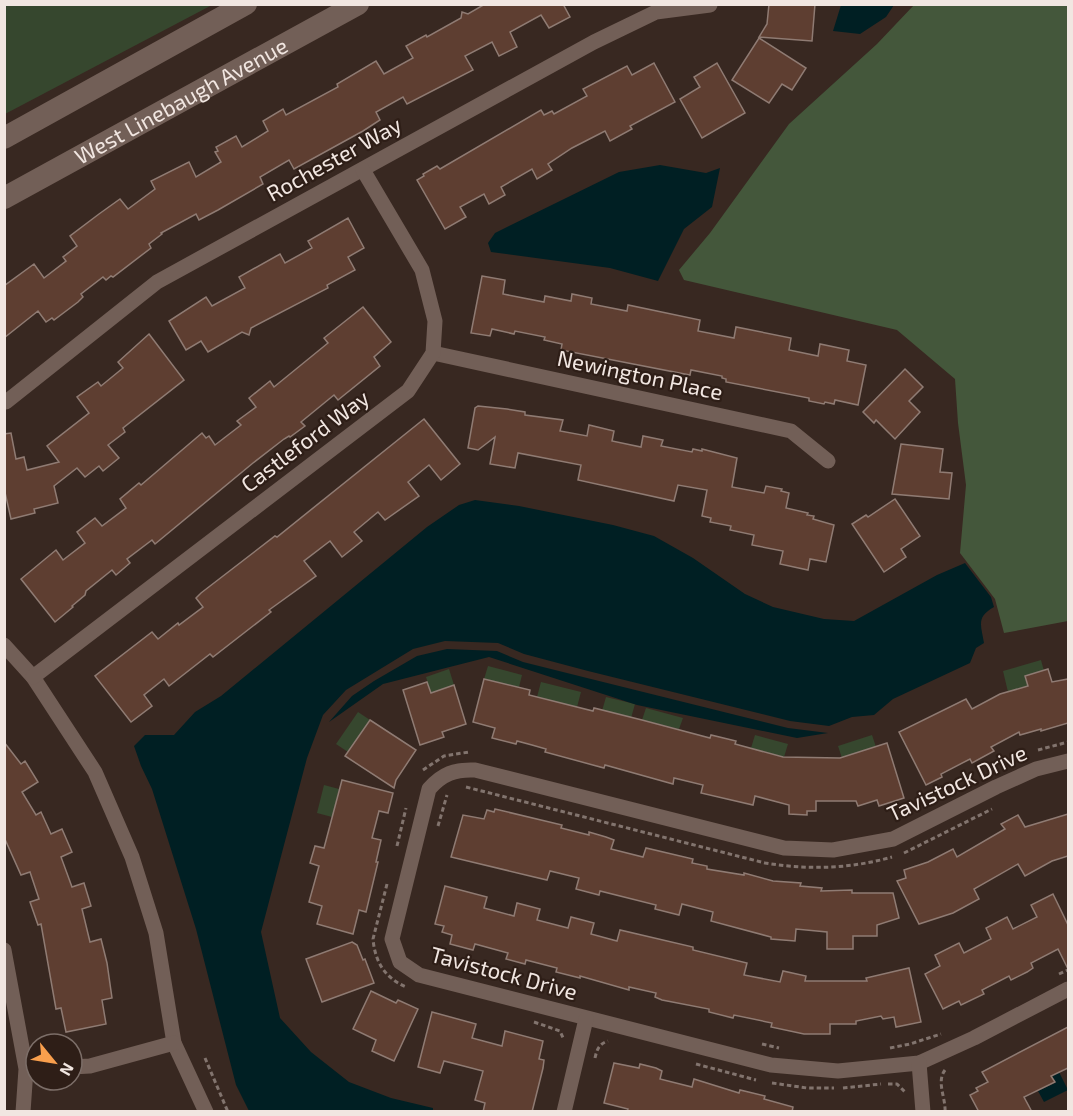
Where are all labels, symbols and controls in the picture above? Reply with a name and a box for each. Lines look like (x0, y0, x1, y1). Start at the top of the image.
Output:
street label: West Linebaugh Avenue (70, 31, 292, 169)
street label: Rochester Way (262, 110, 406, 206)
street label: Newington Place (555, 344, 725, 404)
street label: Castleford Way (235, 383, 374, 497)
street label: Tavistock Drive (883, 738, 1030, 826)
street label: Tavistock Drive (428, 940, 580, 1004)
north arrow (24, 1032, 84, 1092)
text: N (56, 1060, 79, 1080)

